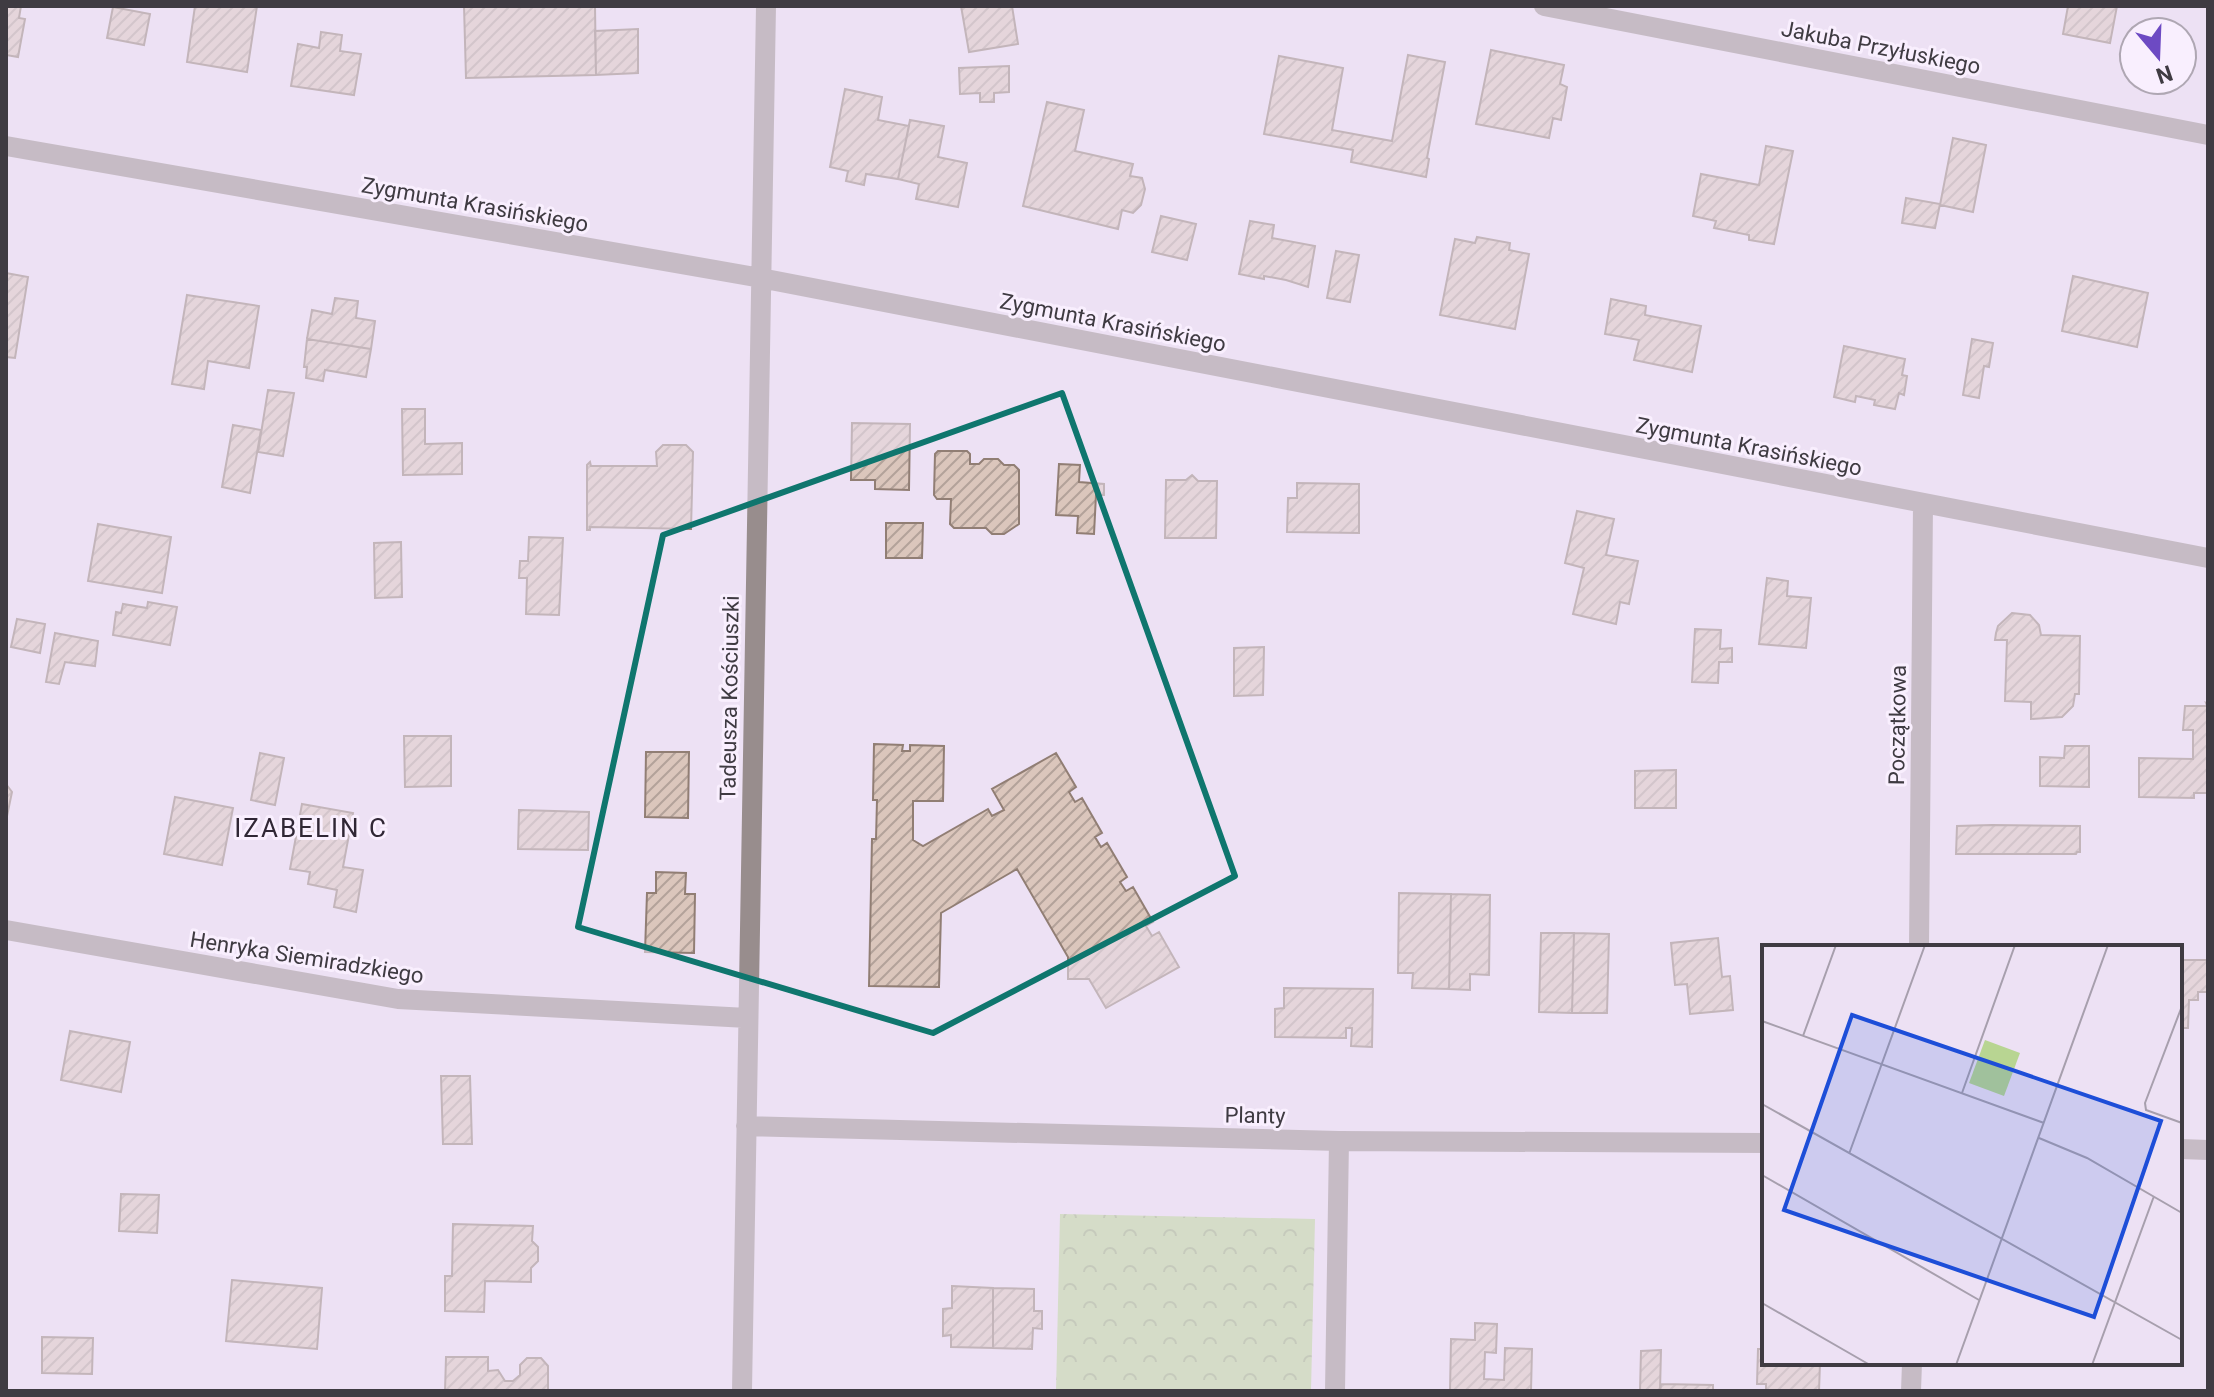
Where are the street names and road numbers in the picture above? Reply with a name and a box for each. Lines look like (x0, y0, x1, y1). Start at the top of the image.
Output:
street label: Jakuba Przyłuskiego (1779, 16, 1983, 79)
street label: Zygmunta Krasińskiego (360, 172, 590, 237)
street label: Zygmunta Krasińskiego (998, 288, 1228, 357)
street label: Zygmunta Krasińskiego (1634, 412, 1864, 481)
street label: Tadeusza Kościuszki (715, 595, 744, 801)
street label: Początkowa (1884, 665, 1911, 785)
street label: Henryka Siemiradzkiego (188, 927, 426, 988)
street label: Planty (1224, 1102, 1286, 1129)

